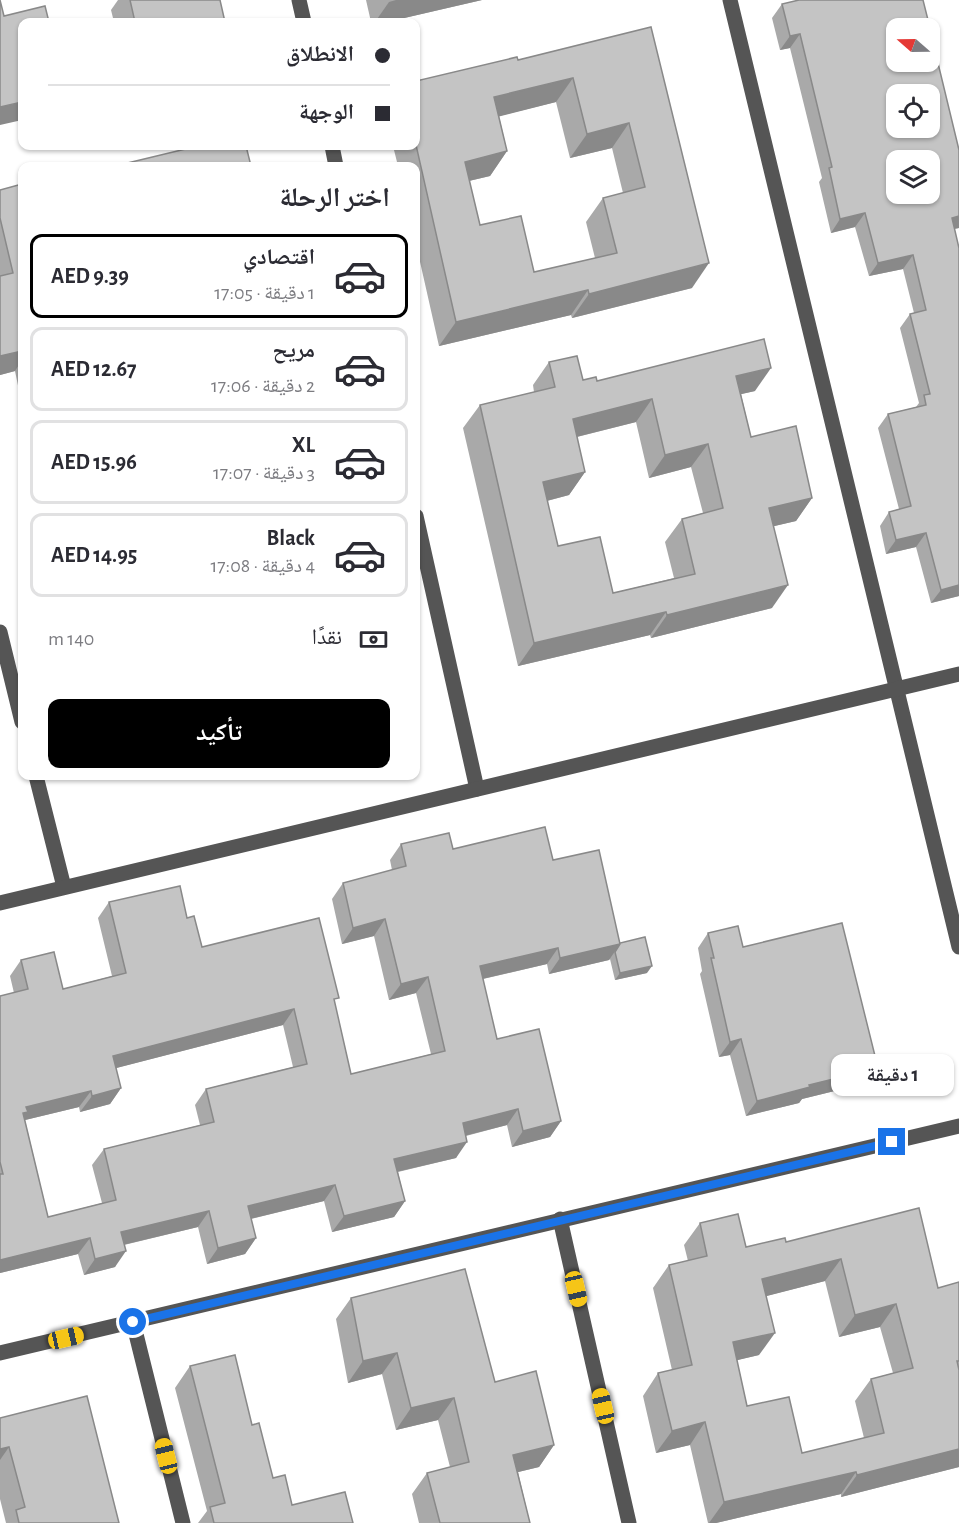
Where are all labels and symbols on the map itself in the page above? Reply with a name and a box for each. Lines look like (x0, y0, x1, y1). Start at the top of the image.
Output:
north arrow (886, 18, 940, 72)
callout: 1 دقيقة (830, 1055, 954, 1097)
route end (878, 1128, 905, 1155)
car (563, 1269, 589, 1309)
route start (119, 1308, 146, 1335)
car (46, 1325, 86, 1351)
car (590, 1386, 616, 1426)
car (153, 1436, 179, 1476)

